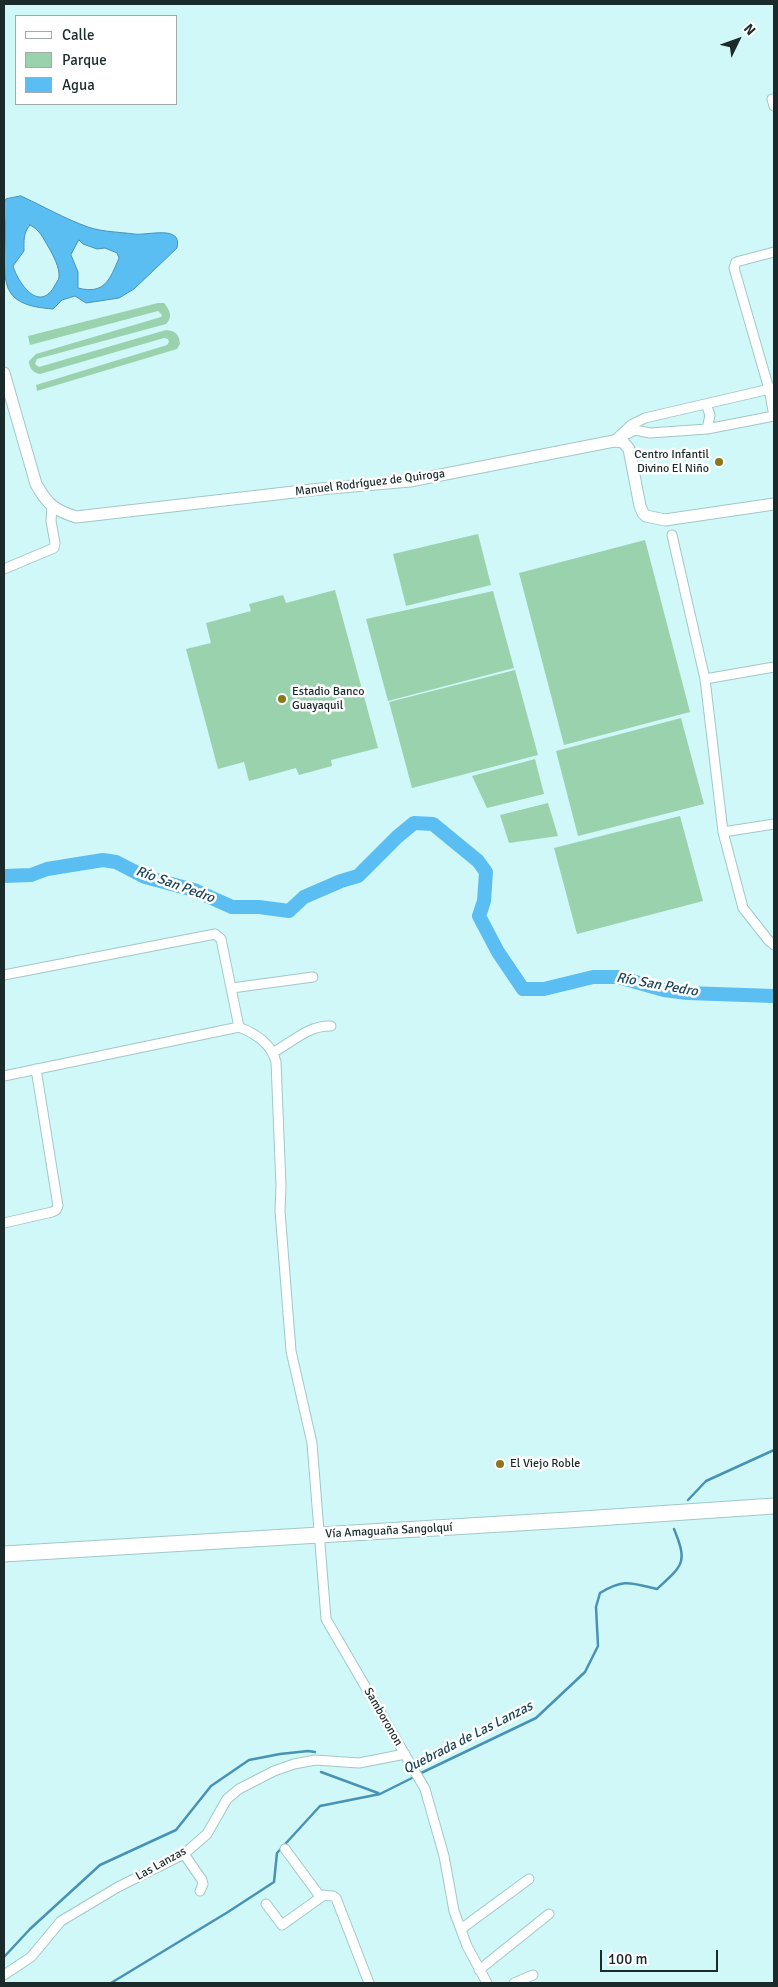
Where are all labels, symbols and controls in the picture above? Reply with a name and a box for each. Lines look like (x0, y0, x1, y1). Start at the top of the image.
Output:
legend (15, 15, 178, 105)
north arrow (713, 15, 763, 65)
text: N (740, 20, 759, 39)
text: Calle (62, 26, 95, 44)
text: Parque (62, 51, 107, 69)
text: Agua (62, 76, 95, 94)
place label: Centro Infantil Divino El Niño (634, 448, 709, 476)
marker: Centro Infantil Divino El Niño (713, 456, 725, 468)
street label: Manuel Rodríguez de Quiroga (294, 467, 446, 499)
place label: Estadio Banco Guayaquil (292, 685, 364, 713)
marker: Estadio Banco Guayaquil (276, 693, 288, 705)
water label: Río San Pedro (133, 863, 217, 907)
water label: Río San Pedro (615, 970, 699, 1000)
place label: El Viejo Roble (510, 1457, 580, 1471)
marker: El Viejo Roble (494, 1458, 506, 1470)
street label: Vía Amaguaña Sangolquí (325, 1520, 453, 1542)
street label: Samboronon (361, 1685, 405, 1749)
water label: Quebrada de Las Lanzas (400, 1698, 536, 1778)
street label: Las Lanzas (133, 1844, 189, 1884)
scale bar (603, 1940, 720, 1972)
text: 100 m (608, 1950, 648, 1968)

